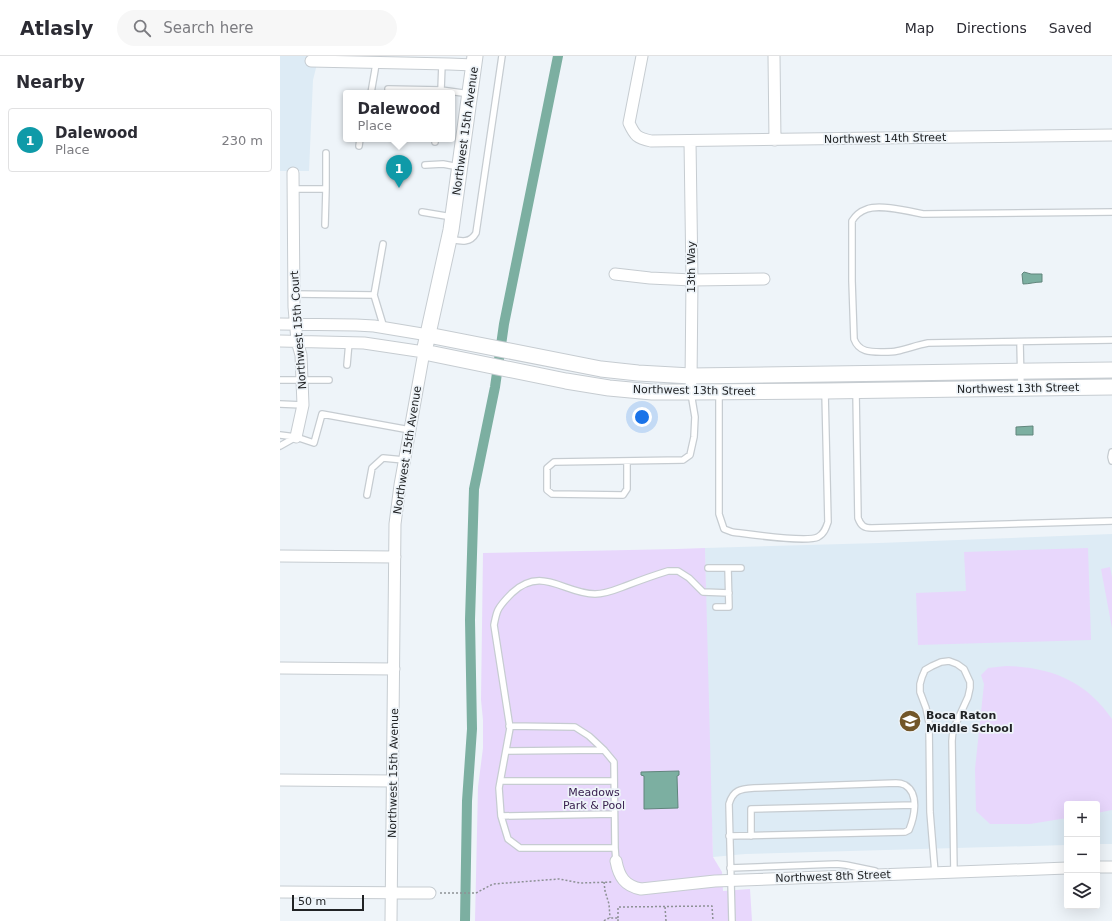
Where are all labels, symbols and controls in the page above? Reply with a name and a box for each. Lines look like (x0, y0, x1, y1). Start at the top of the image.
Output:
search box (117, 10, 397, 46)
text: Atlasly (20, 17, 93, 39)
icon: search (131, 17, 153, 39)
text: Search here (163, 19, 253, 37)
text: Map (905, 20, 934, 36)
text: Directions (956, 20, 1027, 36)
text: Saved (1049, 20, 1092, 36)
street label: Northwest 15th Avenue (450, 66, 481, 196)
text: Nearby (16, 72, 85, 92)
popup (343, 90, 455, 142)
text: Dalewood (357, 100, 441, 118)
text: Place (357, 118, 392, 133)
text: Dalewood (55, 124, 138, 142)
street label: Northwest 14th Street (824, 131, 947, 146)
text: 1 (25, 133, 35, 148)
text: 230 m (221, 133, 263, 148)
text: Place (55, 142, 90, 157)
pin: 1 (386, 155, 412, 188)
street label: 13th Way (685, 240, 698, 293)
street label: Northwest 15th Court (288, 269, 309, 390)
street label: Northwest 13th Street (957, 381, 1080, 396)
street label: Northwest 13th Street (633, 383, 756, 398)
street label: Northwest 15th Avenue (391, 385, 424, 515)
your location (632, 407, 652, 427)
street label: Northwest 15th Avenue (386, 708, 401, 838)
school or university icon: Boca Raton Middle School (897, 708, 923, 734)
place label: Boca Raton Middle School (926, 709, 1013, 735)
park label: Meadows Park & Pool (563, 786, 625, 812)
map controls (1064, 801, 1100, 909)
button: + (1064, 801, 1100, 837)
button: − (1064, 837, 1100, 873)
street label: Northwest 8th Street (775, 868, 892, 885)
button: layers (1064, 873, 1100, 909)
scale bar (292, 893, 364, 912)
text: 50 m (298, 895, 326, 908)

